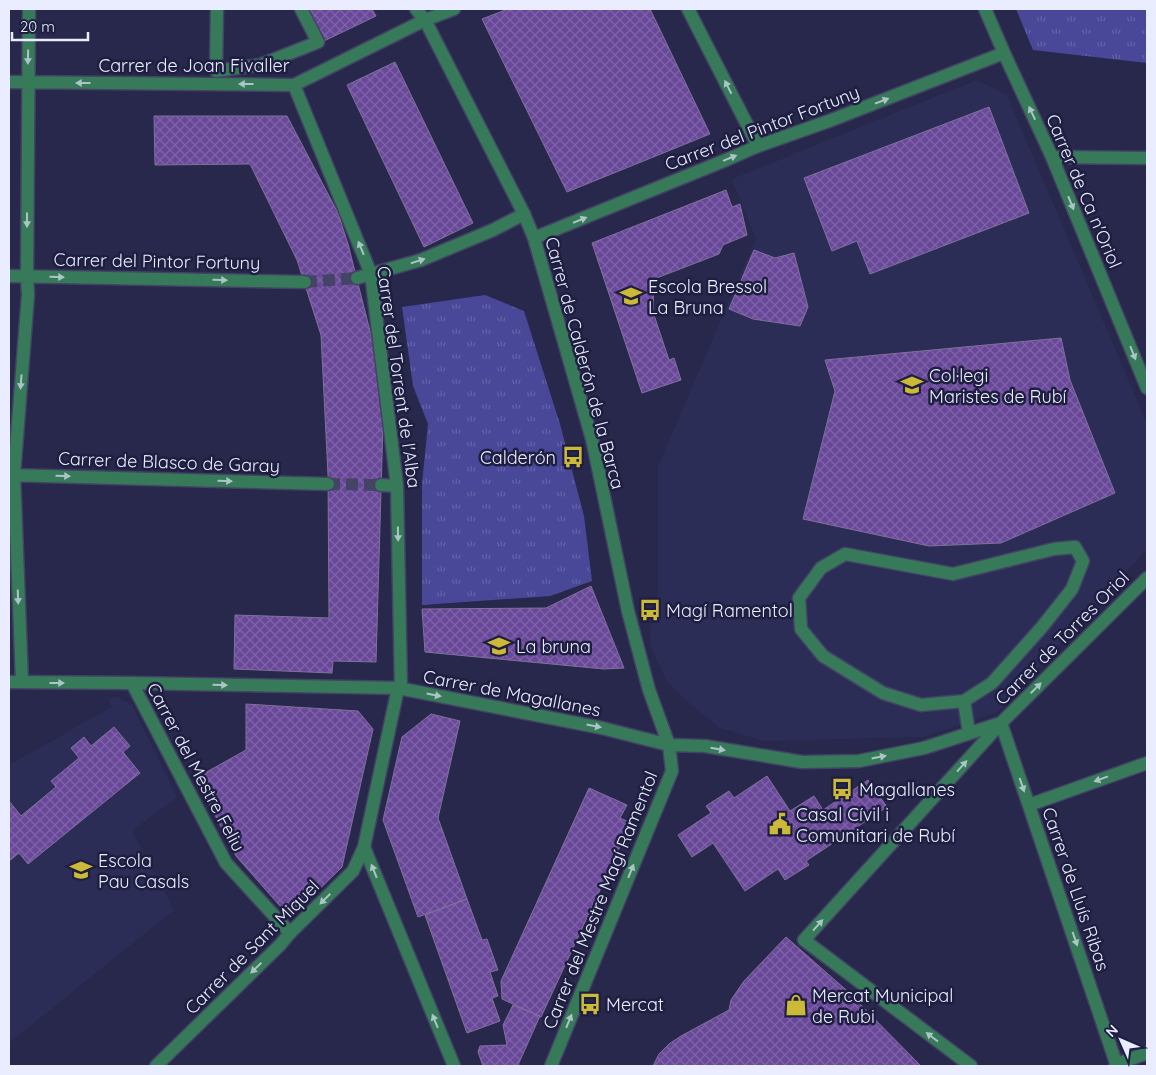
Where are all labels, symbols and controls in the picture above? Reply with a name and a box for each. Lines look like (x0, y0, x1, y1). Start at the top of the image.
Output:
scale bar (12, 10, 89, 42)
text: 20 m (20, 17, 55, 36)
one-way arrow (24, 50, 32, 66)
street label: Carrer de Joan Fivaller (98, 54, 290, 77)
one-way arrow (75, 79, 91, 87)
one-way arrow (238, 80, 254, 88)
street label: Carrer del Pintor Fortuny (661, 80, 863, 176)
one-way arrow (724, 80, 732, 94)
one-way arrow (875, 97, 890, 105)
one-way arrow (1028, 106, 1036, 120)
street label: Carrer de Ca n'Oriol (1041, 110, 1127, 272)
one-way arrow (723, 154, 737, 162)
one-way arrow (1067, 196, 1075, 211)
one-way arrow (23, 212, 31, 228)
one-way arrow (573, 215, 587, 223)
street label: Carrer de Calderón de la Barca (540, 234, 630, 492)
one-way arrow (357, 240, 365, 255)
street label: Carrer del Pintor Fortuny (54, 248, 260, 274)
one-way arrow (411, 256, 426, 264)
street label: Carrer del Torrent de l'Alba (372, 264, 426, 490)
one-way arrow (50, 273, 66, 281)
place label: Escola Bressol La Bruna (648, 275, 767, 319)
one-way arrow (212, 276, 228, 284)
school or university icon: Escola Bressol La Bruna (618, 283, 644, 309)
one-way arrow (1129, 346, 1137, 360)
place label: Col·legi Maristes de Rubí (929, 364, 1067, 408)
school or university icon: Col·legi Maristes de Rubí (899, 372, 925, 398)
one-way arrow (17, 374, 25, 390)
bus stop icon: Calderón (560, 444, 586, 470)
place label: Calderón (480, 446, 556, 469)
street label: Carrer de Blasco de Garay (58, 447, 280, 477)
one-way arrow (55, 472, 71, 480)
one-way arrow (217, 477, 233, 485)
one-way arrow (394, 527, 402, 543)
street label: Carrer de Torres Oriol (990, 566, 1134, 710)
one-way arrow (15, 589, 23, 605)
bus stop icon: Magí Ramentol (637, 597, 663, 623)
place label: Magí Ramentol (666, 599, 793, 622)
school or university icon: La bruna (486, 633, 512, 659)
place label: La bruna (516, 635, 591, 658)
street label: Carrer de Magallanes (421, 665, 603, 721)
one-way arrow (50, 679, 66, 687)
street label: Carrer del Mestre Feliu (142, 679, 250, 855)
one-way arrow (212, 681, 228, 689)
one-way arrow (1029, 683, 1041, 695)
one-way arrow (427, 691, 442, 699)
one-way arrow (586, 723, 602, 731)
one-way arrow (710, 745, 726, 753)
one-way arrow (871, 752, 887, 760)
one-way arrow (957, 760, 968, 773)
street label: Carrer del Mestre Magí Ramentol (538, 768, 662, 1032)
bus stop icon: Magallanes (829, 776, 855, 802)
one-way arrow (1094, 776, 1109, 784)
place label: Magallanes (859, 778, 955, 801)
one-way arrow (1019, 778, 1027, 793)
place label: Casal Cívil i Comunitari de Rubí (796, 803, 955, 847)
street label: Carrer de Lluís Ribas (1037, 804, 1115, 974)
public building icon: Casal Cívil i Comunitari de Rubí (767, 811, 793, 837)
place label: Escola Pau Casals (98, 849, 189, 893)
school or university icon: Escola Pau Casals (68, 857, 94, 883)
one-way arrow (370, 863, 377, 878)
one-way arrow (627, 863, 635, 878)
street label: Carrer de Sant Miquel (180, 875, 324, 1019)
one-way arrow (319, 893, 331, 905)
one-way arrow (812, 920, 824, 932)
one-way arrow (1071, 932, 1079, 947)
one-way arrow (251, 962, 263, 974)
place label: Mercat Municipal de Rubi (812, 984, 953, 1028)
bus stop icon: Mercat (577, 991, 603, 1017)
shop icon: Mercat Municipal de Rubi (783, 992, 809, 1018)
place label: Mercat (606, 993, 664, 1016)
one-way arrow (431, 1014, 439, 1028)
one-way arrow (566, 1014, 574, 1028)
north arrow (1096, 1015, 1146, 1065)
text: N (1102, 1021, 1122, 1041)
one-way arrow (925, 1032, 939, 1042)

